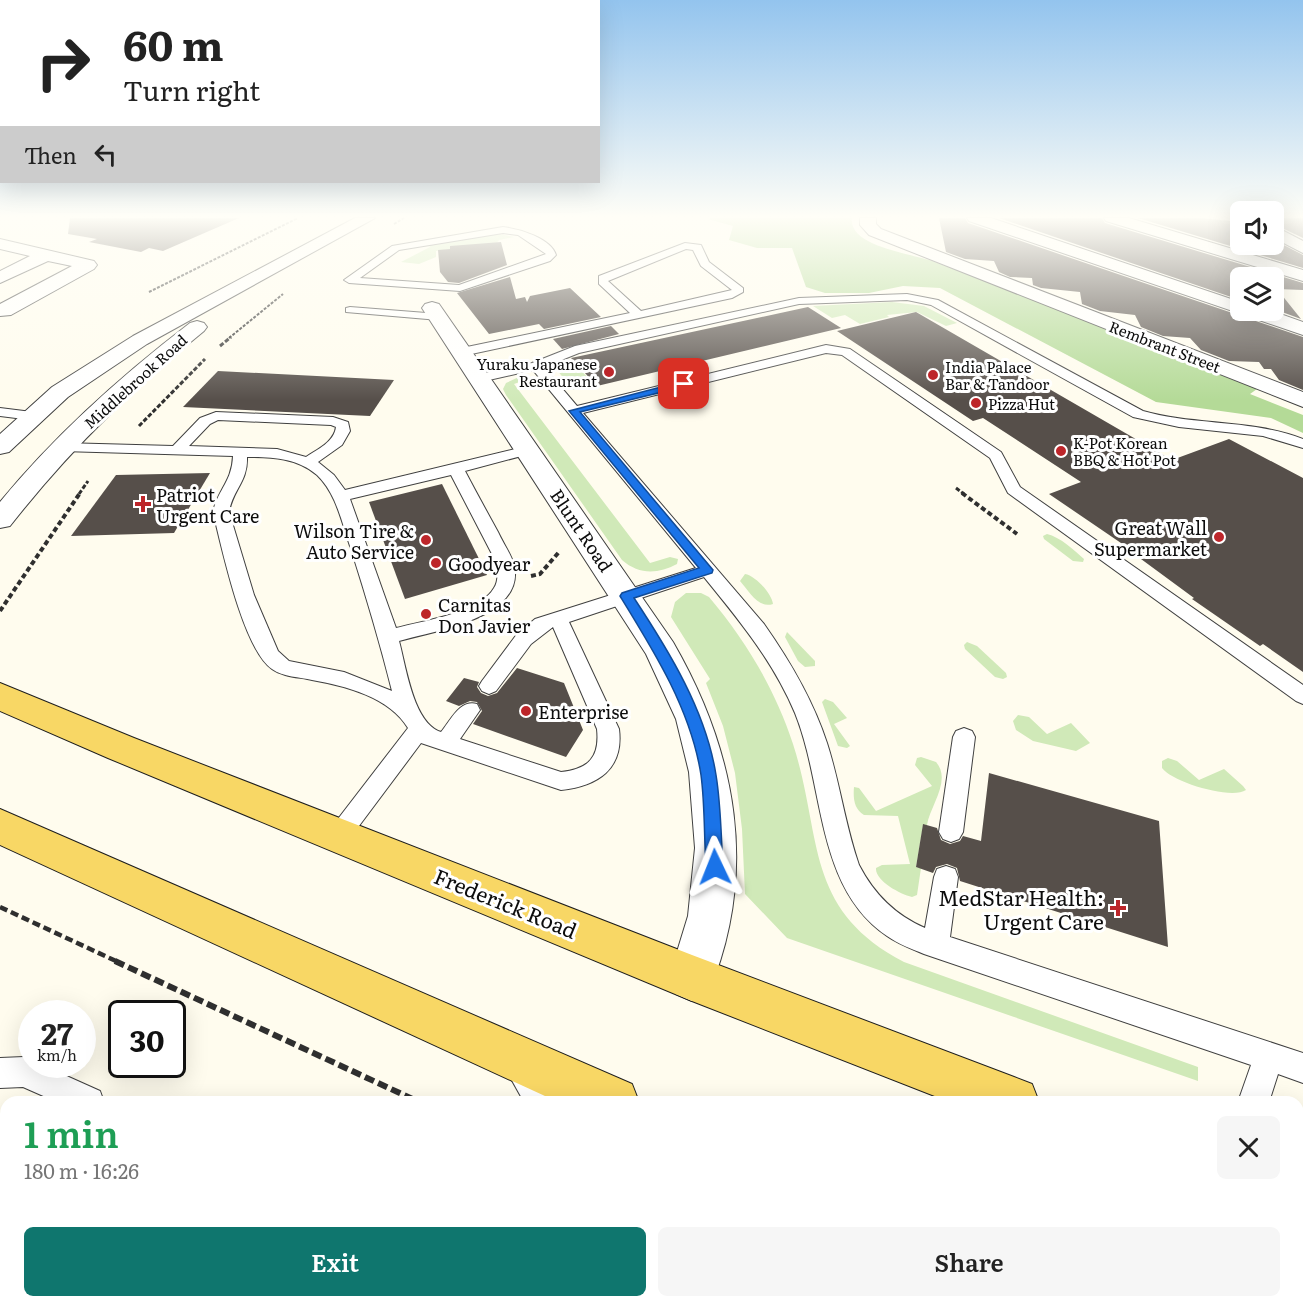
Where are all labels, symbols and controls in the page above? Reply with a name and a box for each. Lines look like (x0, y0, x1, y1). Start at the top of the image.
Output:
text: 60 m (123, 12, 224, 74)
icon: right (24, 24, 102, 102)
text: Turn right (123, 69, 260, 109)
text: Then (24, 138, 77, 171)
icon: left (89, 138, 122, 171)
map controls (1230, 201, 1284, 321)
button: sound (1230, 201, 1284, 255)
button: layers (1230, 267, 1284, 321)
street label: Rembrant Street (1106, 314, 1224, 378)
street label: Middlebrook Road (78, 328, 192, 434)
place label: Yuraku Japanese Restaurant (476, 352, 597, 392)
place label: India Palace Bar & Tandoor (945, 355, 1049, 395)
pin (658, 358, 709, 409)
marker: Yuraku Japanese Restaurant (602, 365, 616, 379)
icon: arrive (667, 367, 700, 400)
marker: India Palace Bar & Tandoor (926, 368, 940, 382)
place label: Pizza Hut (988, 392, 1055, 415)
marker: Pizza Hut (969, 396, 983, 410)
place label: K-Pot Korean BBQ & Hot Pot (1073, 431, 1176, 471)
marker: K-Pot Korean BBQ & Hot Pot (1054, 444, 1068, 458)
place label: Patriot Urgent Care (156, 481, 259, 529)
street label: Blunt Road (544, 483, 620, 577)
marker: Patriot Urgent Care (134, 495, 152, 513)
place label: Great Wall Supermarket (1094, 514, 1208, 562)
place label: Wilson Tire & Auto Service (294, 517, 414, 565)
marker: Great Wall Supermarket (1212, 530, 1226, 544)
marker: Wilson Tire & Auto Service (419, 533, 433, 547)
place label: Goodyear (448, 550, 531, 577)
marker: Goodyear (429, 556, 443, 570)
place label: Carnitas Don Javier (438, 591, 531, 639)
marker: Carnitas Don Javier (419, 607, 433, 621)
place label: Enterprise (538, 698, 629, 725)
marker: Enterprise (519, 704, 533, 718)
position arrow (683, 835, 747, 899)
street label: Frederick Road (430, 859, 582, 945)
place label: MedStar Health: Urgent Care (938, 881, 1104, 936)
marker: MedStar Health: Urgent Care (1109, 899, 1127, 917)
speed limit sign: 30 (108, 1000, 186, 1078)
text: 27 (41, 1010, 73, 1054)
text: km/h (37, 1043, 77, 1066)
text: 1 min (24, 1106, 119, 1159)
button: close (1217, 1116, 1280, 1179)
text: 180 m · 16:26 (24, 1155, 139, 1185)
button: Exit (24, 1227, 646, 1296)
button: Share (658, 1227, 1280, 1296)

